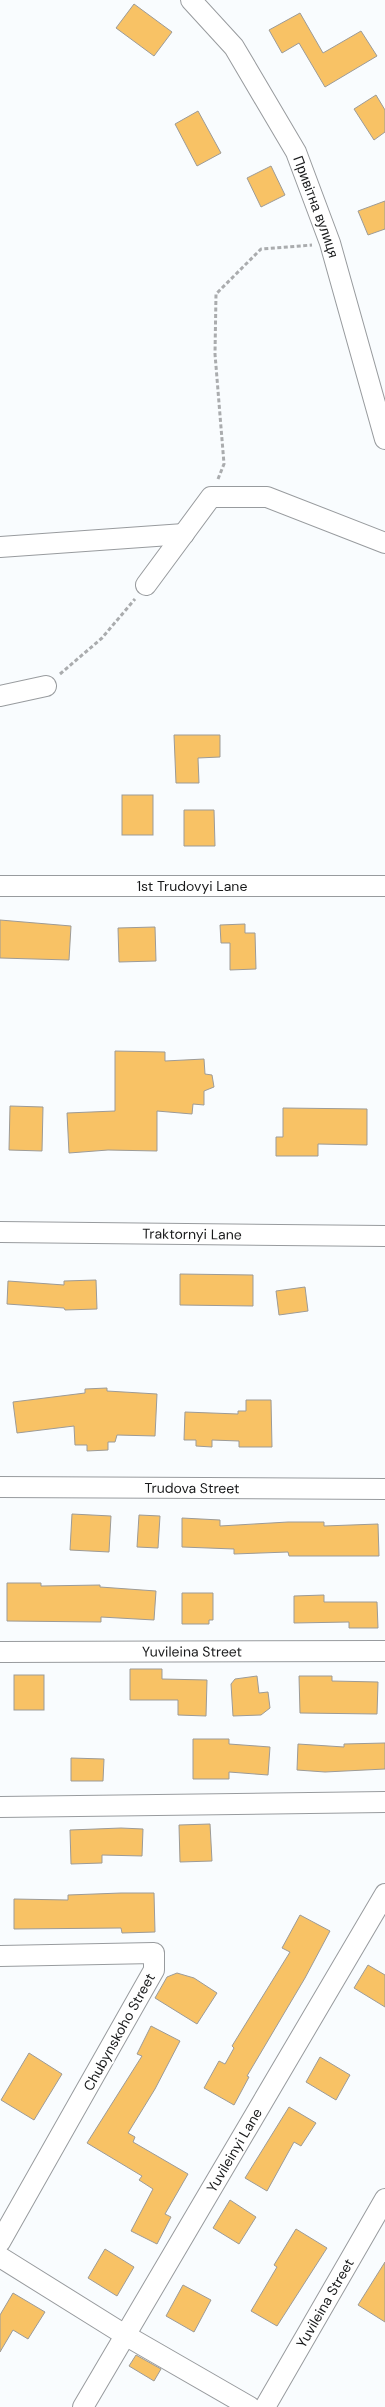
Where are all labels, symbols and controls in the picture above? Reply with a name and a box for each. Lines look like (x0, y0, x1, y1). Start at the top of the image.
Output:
street label: Привітна вулиця (289, 153, 343, 260)
street label: 1st Trudovyi Lane (137, 877, 247, 895)
street label: Traktornyi Lane (142, 1224, 242, 1244)
street label: Trudova Street (144, 1479, 240, 1497)
street label: Yuvileina Street (142, 1642, 242, 1661)
street label: Chubynskoho Street (79, 1970, 159, 2094)
street label: Yuvileinyi Lane (202, 2105, 266, 2196)
street label: Yuvileina Street (292, 2255, 358, 2351)

